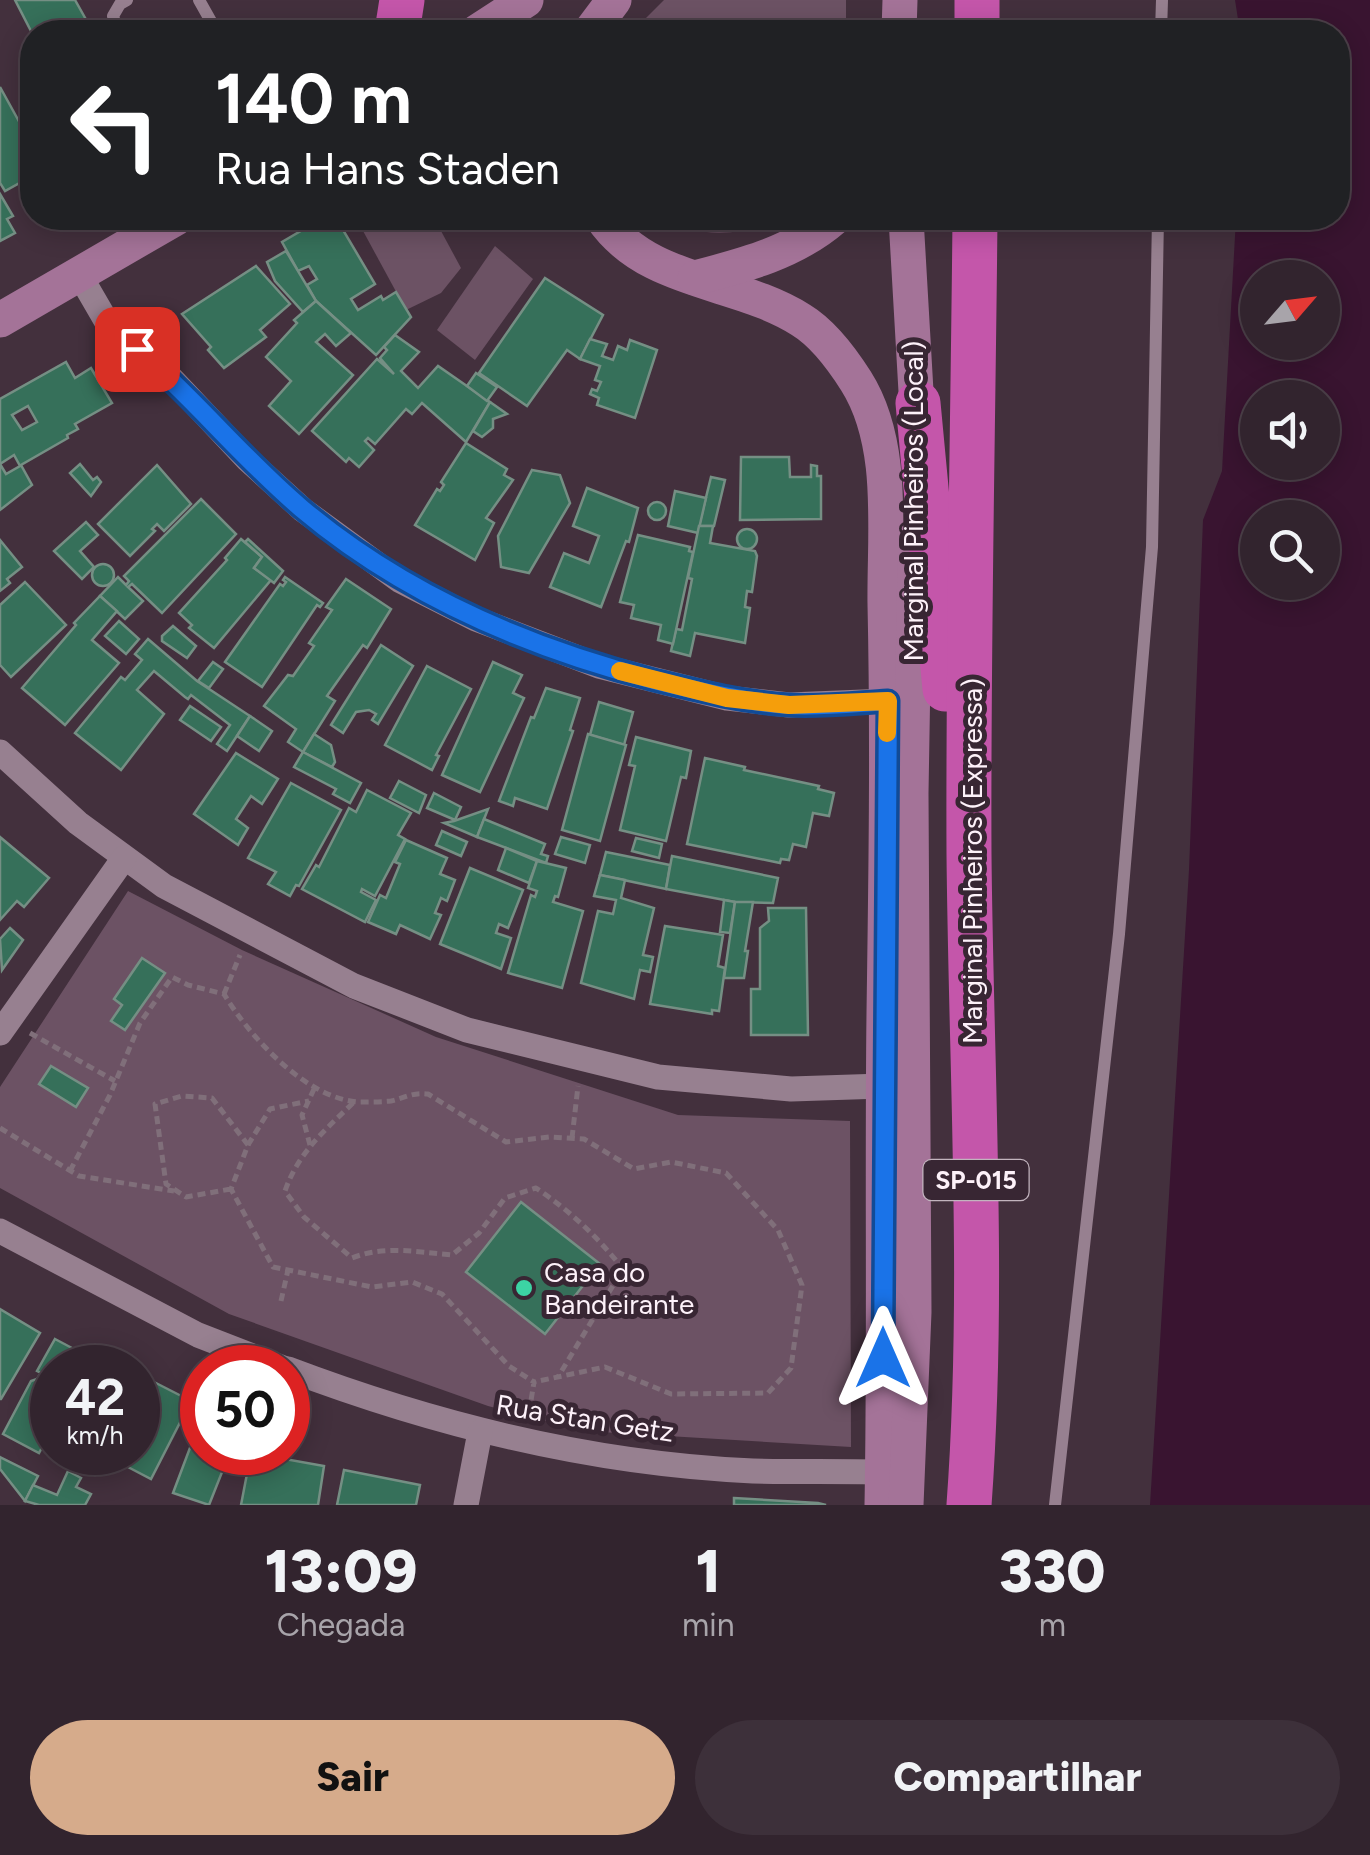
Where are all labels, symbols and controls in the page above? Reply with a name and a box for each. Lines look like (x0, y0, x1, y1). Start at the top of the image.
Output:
text: 140 m (215, 56, 412, 141)
icon: left (50, 60, 180, 190)
text: Rua Hans Staden (215, 141, 560, 195)
north arrow (1240, 260, 1340, 360)
map controls (1240, 260, 1340, 600)
pin (95, 307, 180, 392)
icon: arrive (110, 322, 165, 377)
street label: Marginal Pinheiros (Local) (896, 341, 930, 661)
button: sound (1240, 380, 1340, 480)
button: search (1240, 500, 1340, 600)
street label: Marginal Pinheiros (Expressa) (955, 678, 989, 1044)
road number: SP-015 (924, 1160, 1028, 1200)
place label: Casa do Bandeirante (544, 1255, 694, 1321)
marker: Casa do Bandeirante (513, 1277, 535, 1299)
position arrow (831, 1306, 935, 1410)
speed limit sign: 50 (180, 1345, 310, 1475)
text: 42 (65, 1367, 125, 1428)
street label: Rua Stan Getz (494, 1387, 676, 1449)
text: km/h (66, 1420, 124, 1450)
text: 13:09 (265, 1535, 417, 1607)
text: 1 (695, 1535, 721, 1607)
text: 330 (999, 1535, 1105, 1607)
text: Chegada (277, 1606, 405, 1644)
text: min (682, 1606, 735, 1644)
text: m (1039, 1606, 1066, 1644)
button: Sair (30, 1720, 675, 1835)
button: Compartilhar (695, 1720, 1340, 1835)

